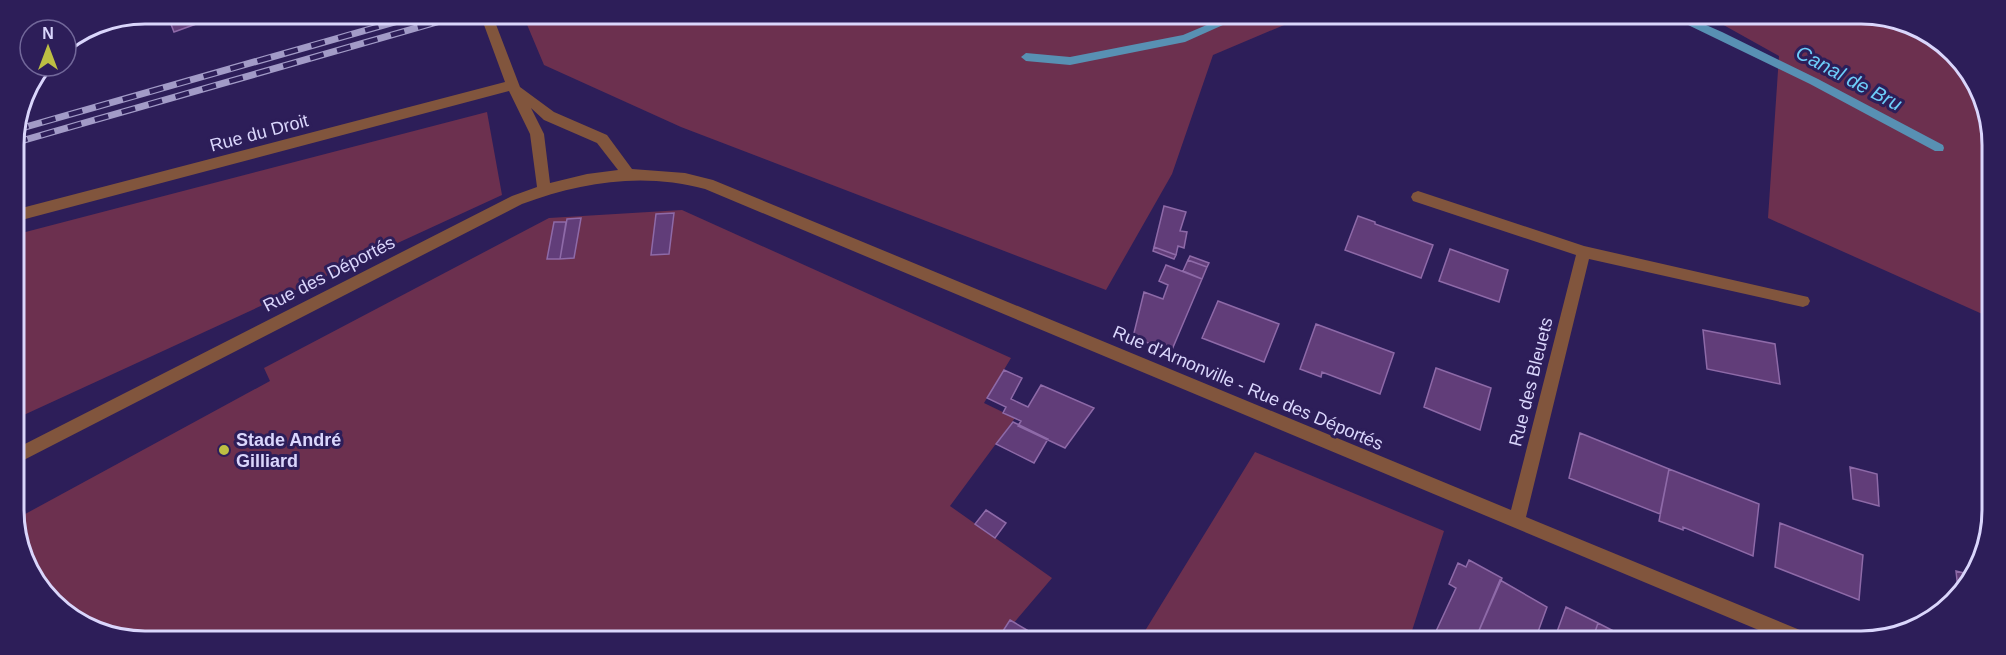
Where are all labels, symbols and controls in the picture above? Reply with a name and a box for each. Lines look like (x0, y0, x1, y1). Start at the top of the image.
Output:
north arrow (18, 18, 78, 78)
text: N (42, 25, 54, 42)
water label: Canal de Bru (1792, 41, 1906, 115)
street label: Rue du Droit (208, 110, 310, 156)
street label: Rue des Déportés (260, 232, 398, 316)
street label: Rue des Bleuets (1505, 315, 1557, 449)
street label: Rue d'Arnonville - Rue des Déportés (1110, 322, 1386, 454)
place label: Stade André Gilliard (236, 430, 341, 471)
marker: Stade André Gilliard (217, 443, 231, 457)

